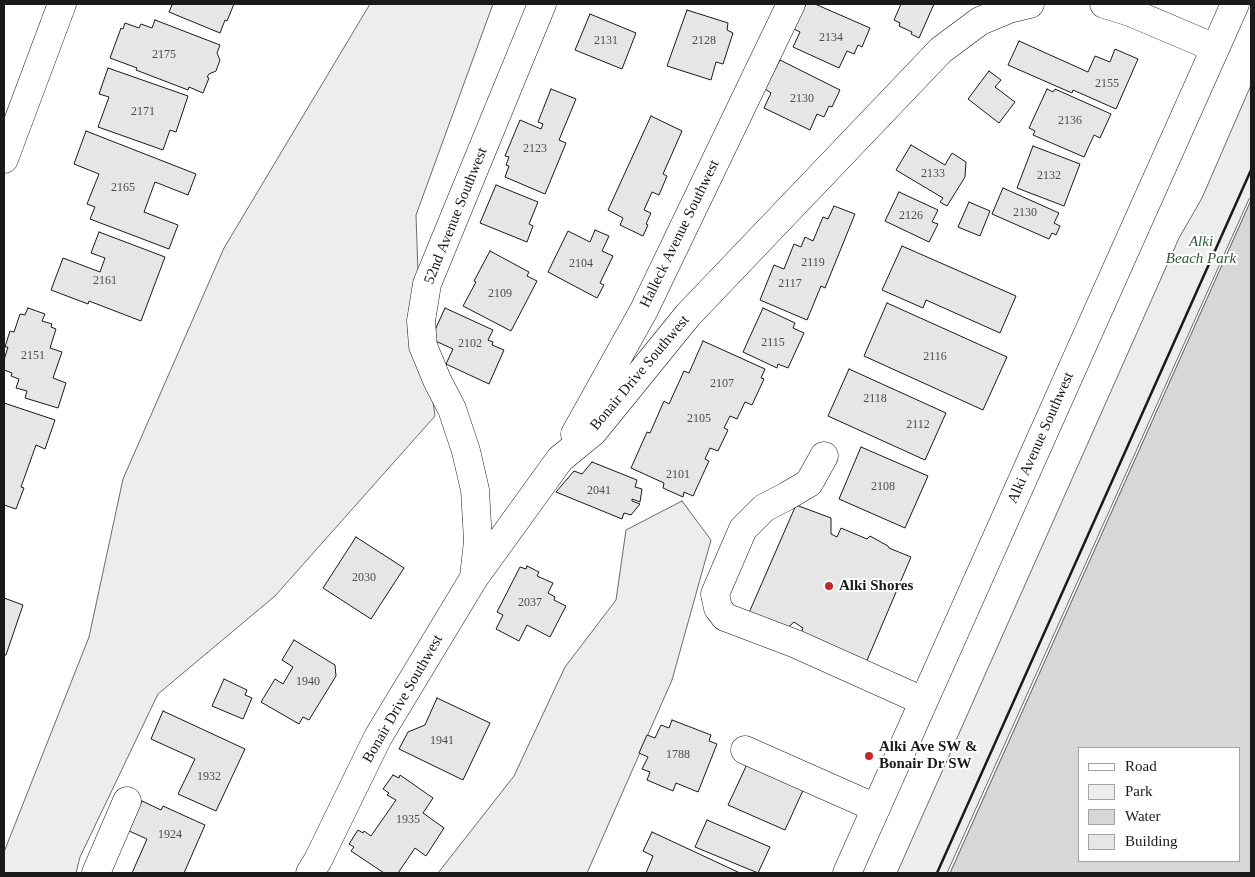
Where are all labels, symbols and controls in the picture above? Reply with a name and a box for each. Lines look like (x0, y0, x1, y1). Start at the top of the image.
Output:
house number: 2134 (819, 31, 843, 45)
house number: 2131 (594, 34, 618, 48)
house number: 2128 (692, 34, 716, 48)
house number: 2175 (152, 48, 176, 62)
house number: 2155 (1095, 77, 1119, 91)
house number: 2130 (790, 92, 814, 106)
house number: 2171 (131, 105, 155, 119)
house number: 2136 (1058, 114, 1082, 128)
house number: 2123 (523, 142, 547, 156)
street label: 52nd Avenue Southwest (420, 145, 492, 287)
street label: Halleck Avenue Southwest (636, 157, 724, 311)
house number: 2133 (921, 167, 945, 181)
house number: 2132 (1037, 169, 1061, 183)
house number: 2165 (111, 181, 135, 195)
house number: 2130 (1013, 206, 1037, 220)
house number: 2126 (899, 209, 923, 223)
park label: Alki Beach Park (1166, 233, 1236, 268)
house number: 2119 (801, 256, 825, 270)
house number: 2104 (569, 257, 593, 271)
house number: 2161 (93, 274, 117, 288)
house number: 2117 (778, 277, 802, 291)
house number: 2109 (488, 287, 512, 301)
street label: Bonair Drive Southwest (587, 312, 693, 434)
house number: 2115 (761, 336, 785, 350)
house number: 2102 (458, 337, 482, 351)
house number: 2151 (21, 349, 45, 363)
house number: 2116 (923, 350, 947, 364)
street label: Alki Avenue Southwest (1004, 369, 1078, 507)
house number: 2107 (710, 377, 734, 391)
house number: 2118 (863, 392, 887, 406)
house number: 2105 (687, 412, 711, 426)
house number: 2112 (906, 418, 930, 432)
house number: 2101 (666, 468, 690, 482)
house number: 2108 (871, 480, 895, 494)
house number: 2041 (587, 484, 611, 498)
house number: 2030 (352, 571, 376, 585)
place label: Alki Shores (839, 577, 913, 595)
marker: Alki Shores (823, 580, 835, 592)
house number: 2037 (518, 596, 542, 610)
street label: Bonair Drive Southwest (359, 632, 447, 766)
house number: 1940 (296, 675, 320, 689)
house number: 1941 (430, 734, 454, 748)
place label: Alki Ave SW & Bonair Dr SW (879, 738, 977, 773)
legend (1078, 747, 1240, 862)
house number: 1788 (666, 748, 690, 762)
marker: Alki Ave SW & Bonair Dr SW (863, 750, 875, 762)
text: Road (1125, 758, 1157, 774)
house number: 1932 (197, 770, 221, 784)
text: Park (1125, 783, 1153, 799)
text: Water (1125, 808, 1160, 824)
house number: 1935 (396, 813, 420, 827)
house number: 1924 (158, 828, 182, 842)
text: Building (1125, 833, 1178, 849)

